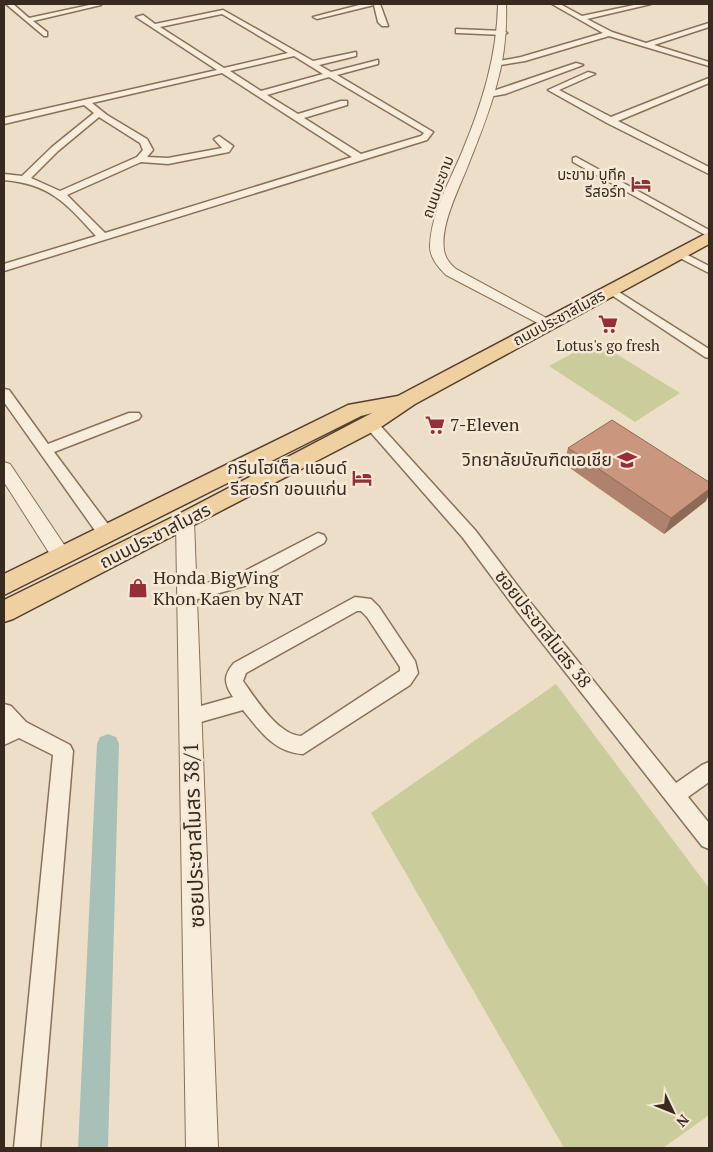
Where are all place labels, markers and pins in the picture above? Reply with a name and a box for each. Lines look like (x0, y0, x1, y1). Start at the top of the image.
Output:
place label: บะขาม บูทีค รีสอร์ท (557, 164, 626, 201)
hotel icon: บะขาม บูทีค รีสอร์ท (630, 173, 652, 195)
supermarket icon: Lotus's go fresh (597, 313, 619, 335)
place label: Lotus's go fresh (556, 335, 660, 355)
place label: 7-Eleven (450, 412, 520, 436)
supermarket icon: 7-Eleven (424, 414, 446, 436)
place label: วิทยาลัยบัณฑิตเอเชีย (461, 447, 612, 471)
school or university icon: วิทยาลัยบัณฑิตเอเชีย (616, 449, 638, 471)
place label: กรีนโฮเต็ล แอนด์ รีสอร์ท ขอนแก่น (227, 455, 347, 500)
hotel icon: กรีนโฮเต็ล แอนด์ รีสอร์ท ขอนแก่น (351, 467, 373, 489)
place label: Honda BigWing Khon Kaen by NAT (153, 565, 303, 610)
shop icon: Honda BigWing Khon Kaen by NAT (127, 577, 149, 599)

